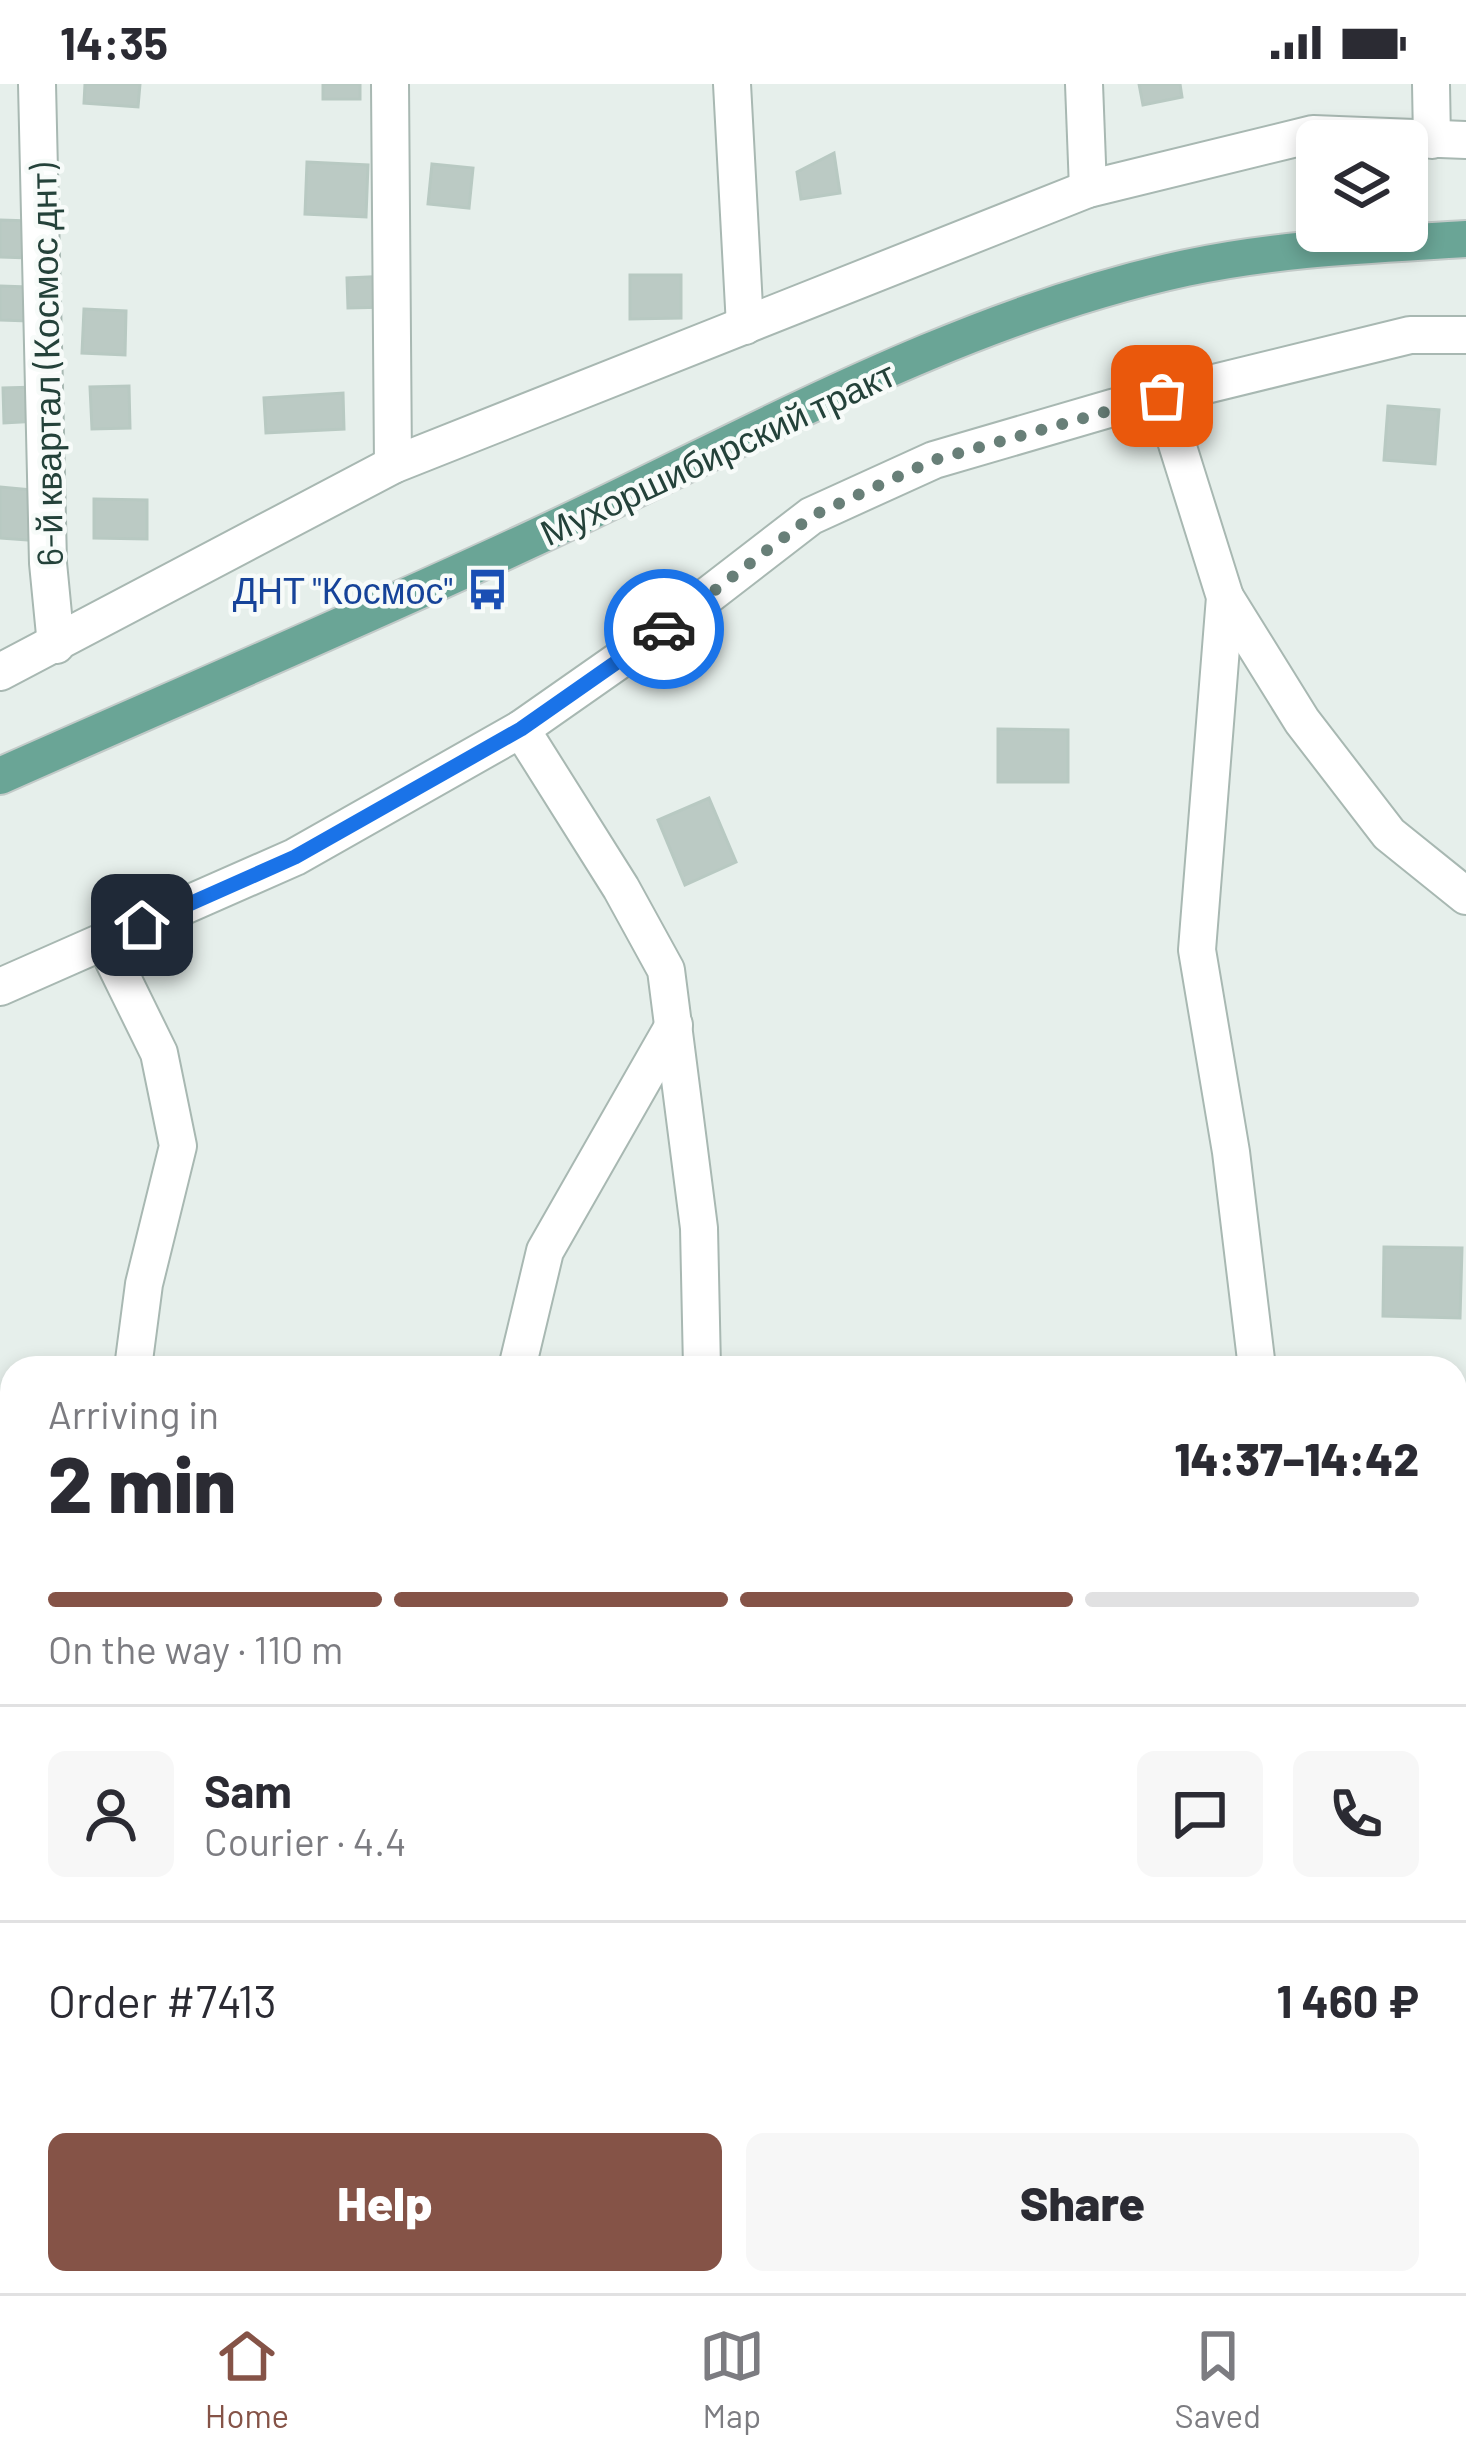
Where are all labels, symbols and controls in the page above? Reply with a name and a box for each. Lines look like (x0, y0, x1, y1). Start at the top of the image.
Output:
text: 14:35 (60, 15, 168, 69)
map controls (1296, 120, 1428, 252)
button: layers (1296, 120, 1428, 252)
street label: 6-й квартал (Космос днт) (20, 162, 71, 567)
pin (1111, 345, 1213, 447)
street label: Мухоршибирский тракт (533, 351, 901, 554)
icon: bag (1129, 363, 1195, 429)
bus stop icon: ДНТ "Космос" (464, 566, 510, 612)
place label: ДНТ "Космос" (233, 568, 453, 612)
courier (604, 569, 724, 689)
icon: car (631, 596, 697, 662)
pin (91, 874, 193, 976)
icon: home (109, 892, 175, 958)
text: Arriving in (48, 1390, 219, 1437)
text: 14:37–14:42 (1174, 1431, 1419, 1485)
text: 2 min (48, 1435, 236, 1529)
text: On the way · 110 m (48, 1625, 343, 1672)
button: person (48, 1751, 174, 1877)
button: chat (1137, 1751, 1263, 1877)
button: phone (1293, 1751, 1419, 1877)
text: Sam (204, 1763, 292, 1817)
text: Courier · 4.4 (204, 1817, 407, 1864)
text: Order #7413 (48, 1973, 277, 2027)
text: 1 460 ₽ (1276, 1973, 1419, 2027)
button: Help (48, 2133, 722, 2271)
button: Share (746, 2133, 1419, 2271)
tab: Home (205, 2323, 289, 2435)
tab: Map (699, 2323, 765, 2435)
tab: Saved (1175, 2323, 1261, 2435)

